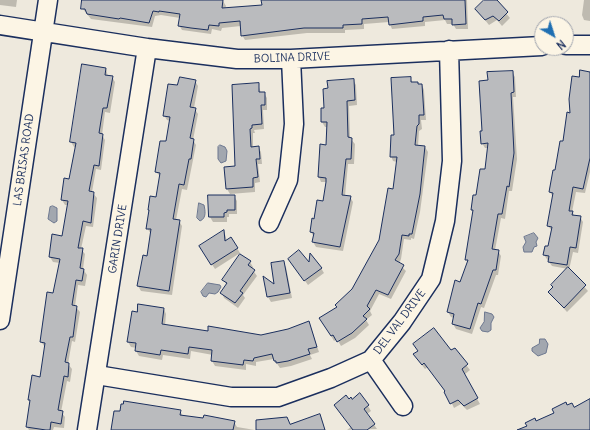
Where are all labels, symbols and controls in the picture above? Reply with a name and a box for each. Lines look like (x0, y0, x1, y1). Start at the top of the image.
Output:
north arrow (534, 16, 574, 56)
text: N (554, 37, 568, 52)
street label: BOLINA DRIVE (253, 50, 331, 66)
street label: LAS BRISAS ROAD (11, 113, 37, 207)
street label: GARIN DRIVE (106, 203, 130, 275)
street label: DEL VAL DRIVE (371, 287, 429, 357)

